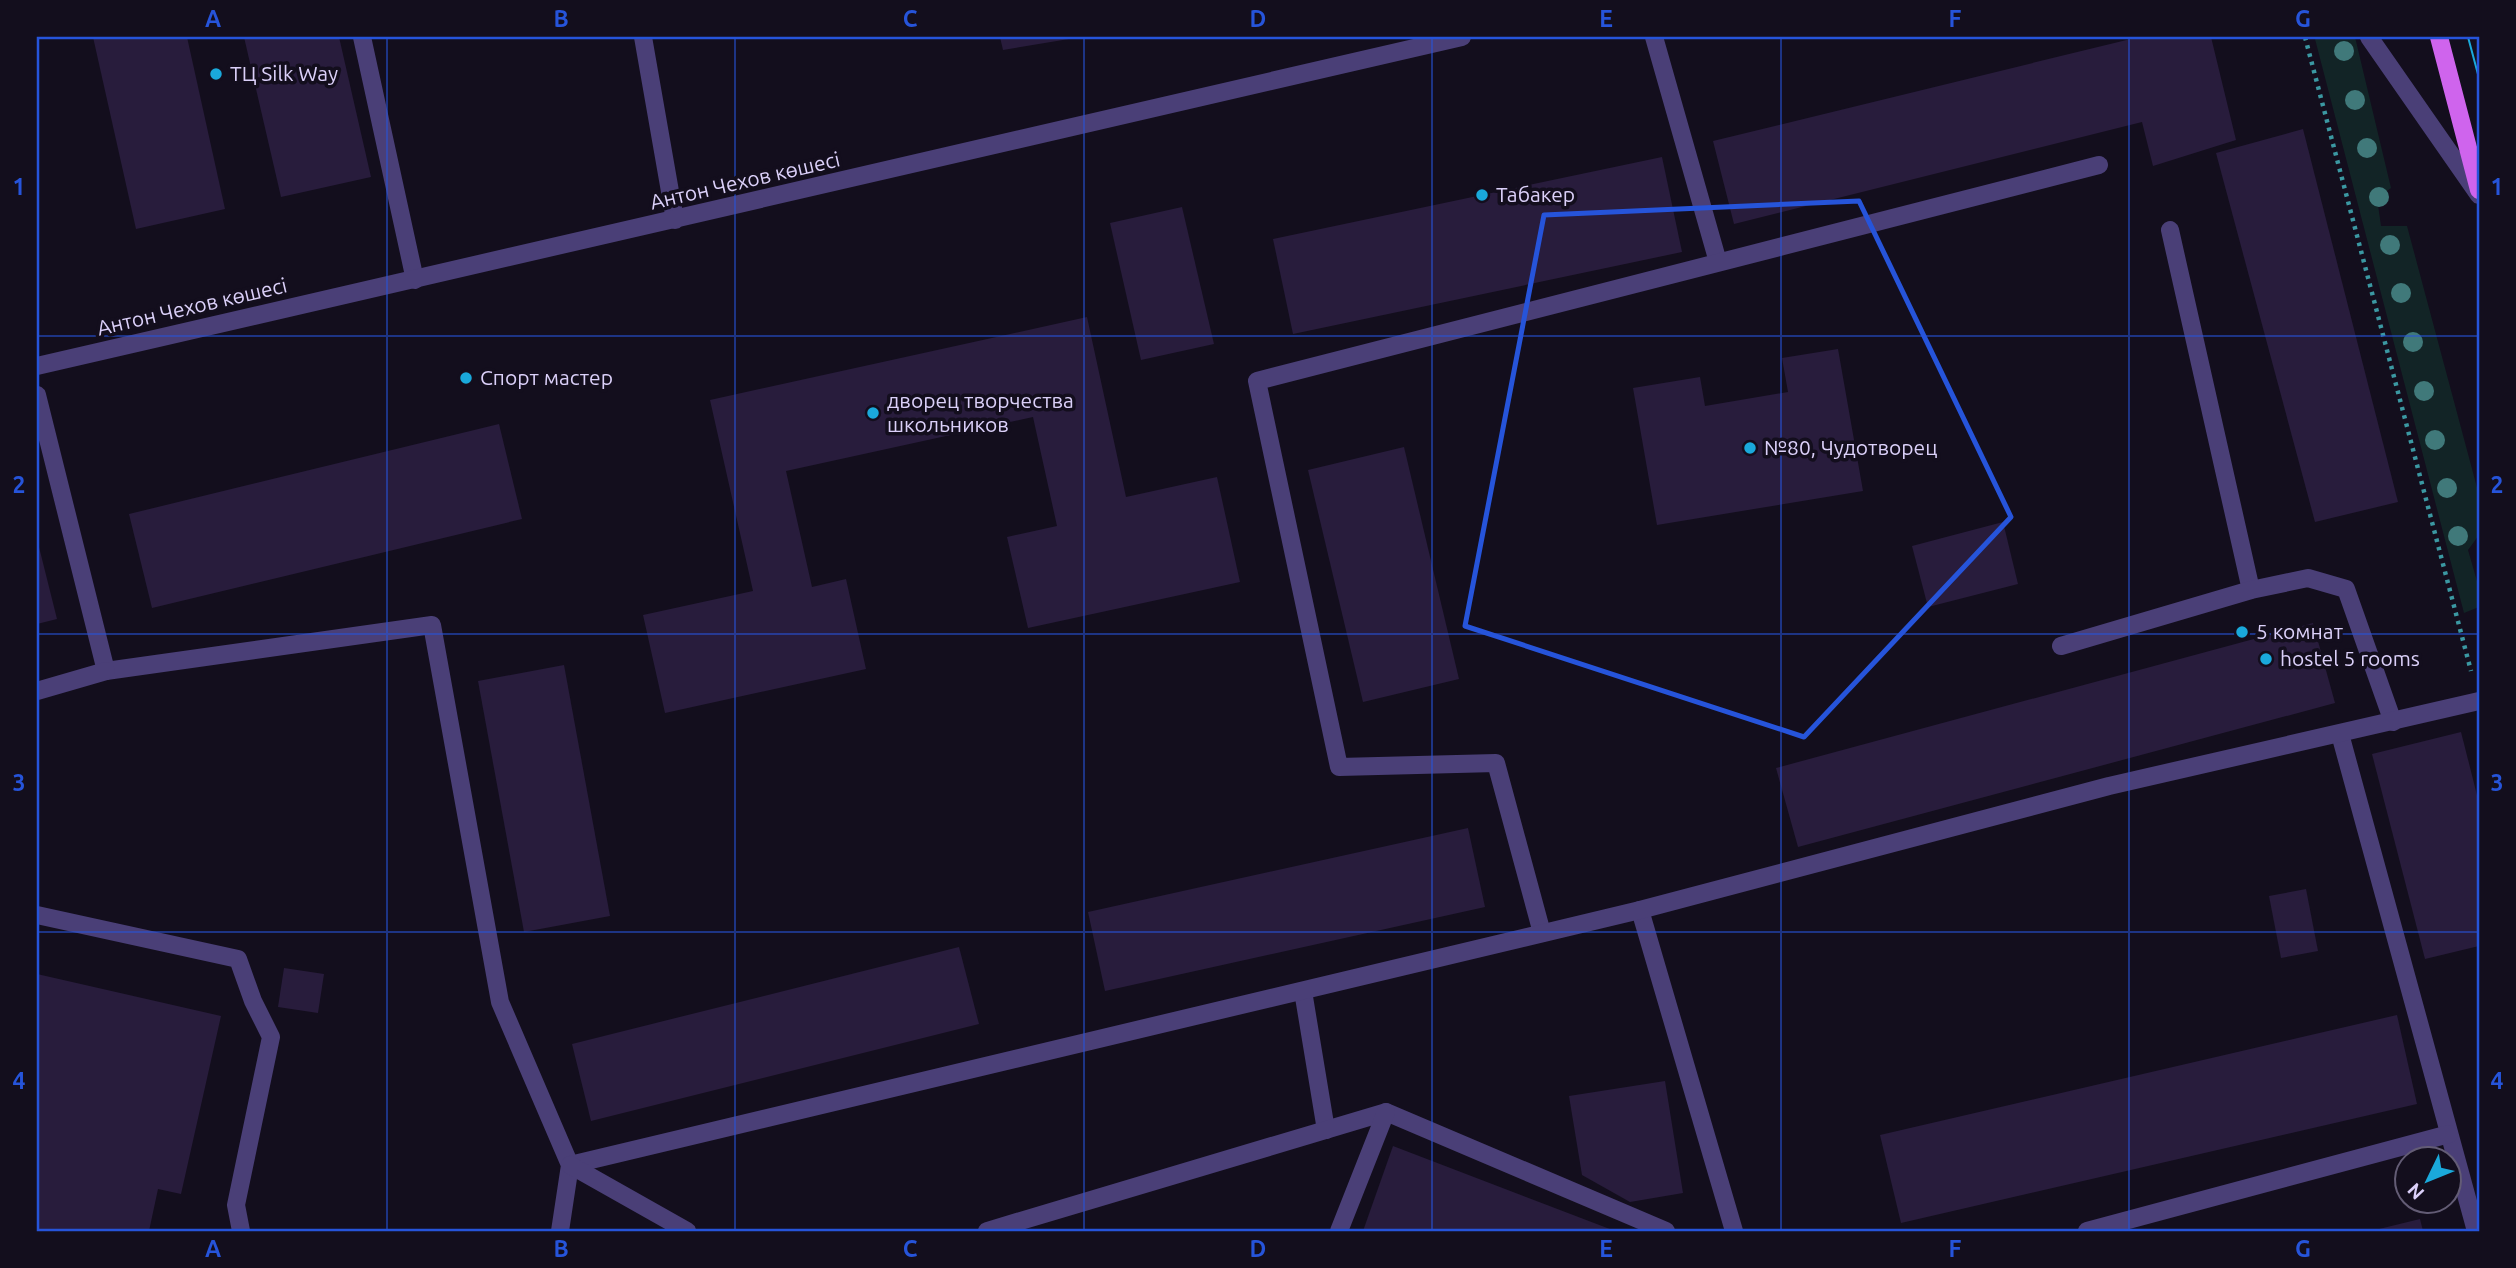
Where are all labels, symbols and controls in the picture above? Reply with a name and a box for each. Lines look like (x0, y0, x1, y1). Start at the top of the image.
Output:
text: A (205, 6, 221, 31)
text: B (553, 6, 569, 31)
text: C (903, 6, 918, 31)
text: D (1250, 6, 1266, 31)
text: E (1599, 6, 1613, 31)
text: F (1949, 6, 1962, 31)
text: G (2295, 6, 2311, 31)
place label: ТЦ Silk Way (230, 61, 338, 85)
marker: ТЦ Silk Way (208, 66, 224, 82)
street label: Антон Чехов көшесі (647, 146, 842, 214)
text: 1 (13, 174, 25, 199)
text: 1 (2491, 174, 2503, 199)
place label: Табакер (1496, 182, 1575, 206)
marker: Табакер (1474, 187, 1490, 203)
street label: Антон Чехов көшесі (94, 272, 289, 340)
place label: Спорт мастер (480, 365, 613, 389)
marker: Спорт мастер (458, 370, 474, 386)
place label: дворец творчества школьников (887, 388, 1074, 436)
marker: дворец творчества школьников (865, 405, 881, 421)
place label: №80, Чудотворец (1764, 435, 1937, 459)
marker: №80, Чудотворец (1742, 440, 1758, 456)
text: 2 (13, 472, 25, 497)
text: 2 (2491, 472, 2503, 497)
place label: 5 комнат (2256, 619, 2344, 643)
marker: 5 комнат (2234, 624, 2250, 640)
place label: hostel 5 rooms (2280, 646, 2420, 670)
marker: hostel 5 rooms (2258, 651, 2274, 667)
text: 3 (13, 770, 25, 795)
text: 3 (2491, 770, 2503, 795)
text: 4 (13, 1068, 26, 1093)
text: 4 (2491, 1068, 2504, 1093)
north arrow (2394, 1146, 2464, 1216)
text: N (2403, 1179, 2428, 1204)
text: A (205, 1236, 221, 1261)
text: B (553, 1236, 569, 1261)
text: C (903, 1236, 918, 1261)
text: D (1250, 1236, 1266, 1261)
text: E (1599, 1236, 1613, 1261)
text: F (1949, 1236, 1962, 1261)
text: G (2295, 1236, 2311, 1261)

